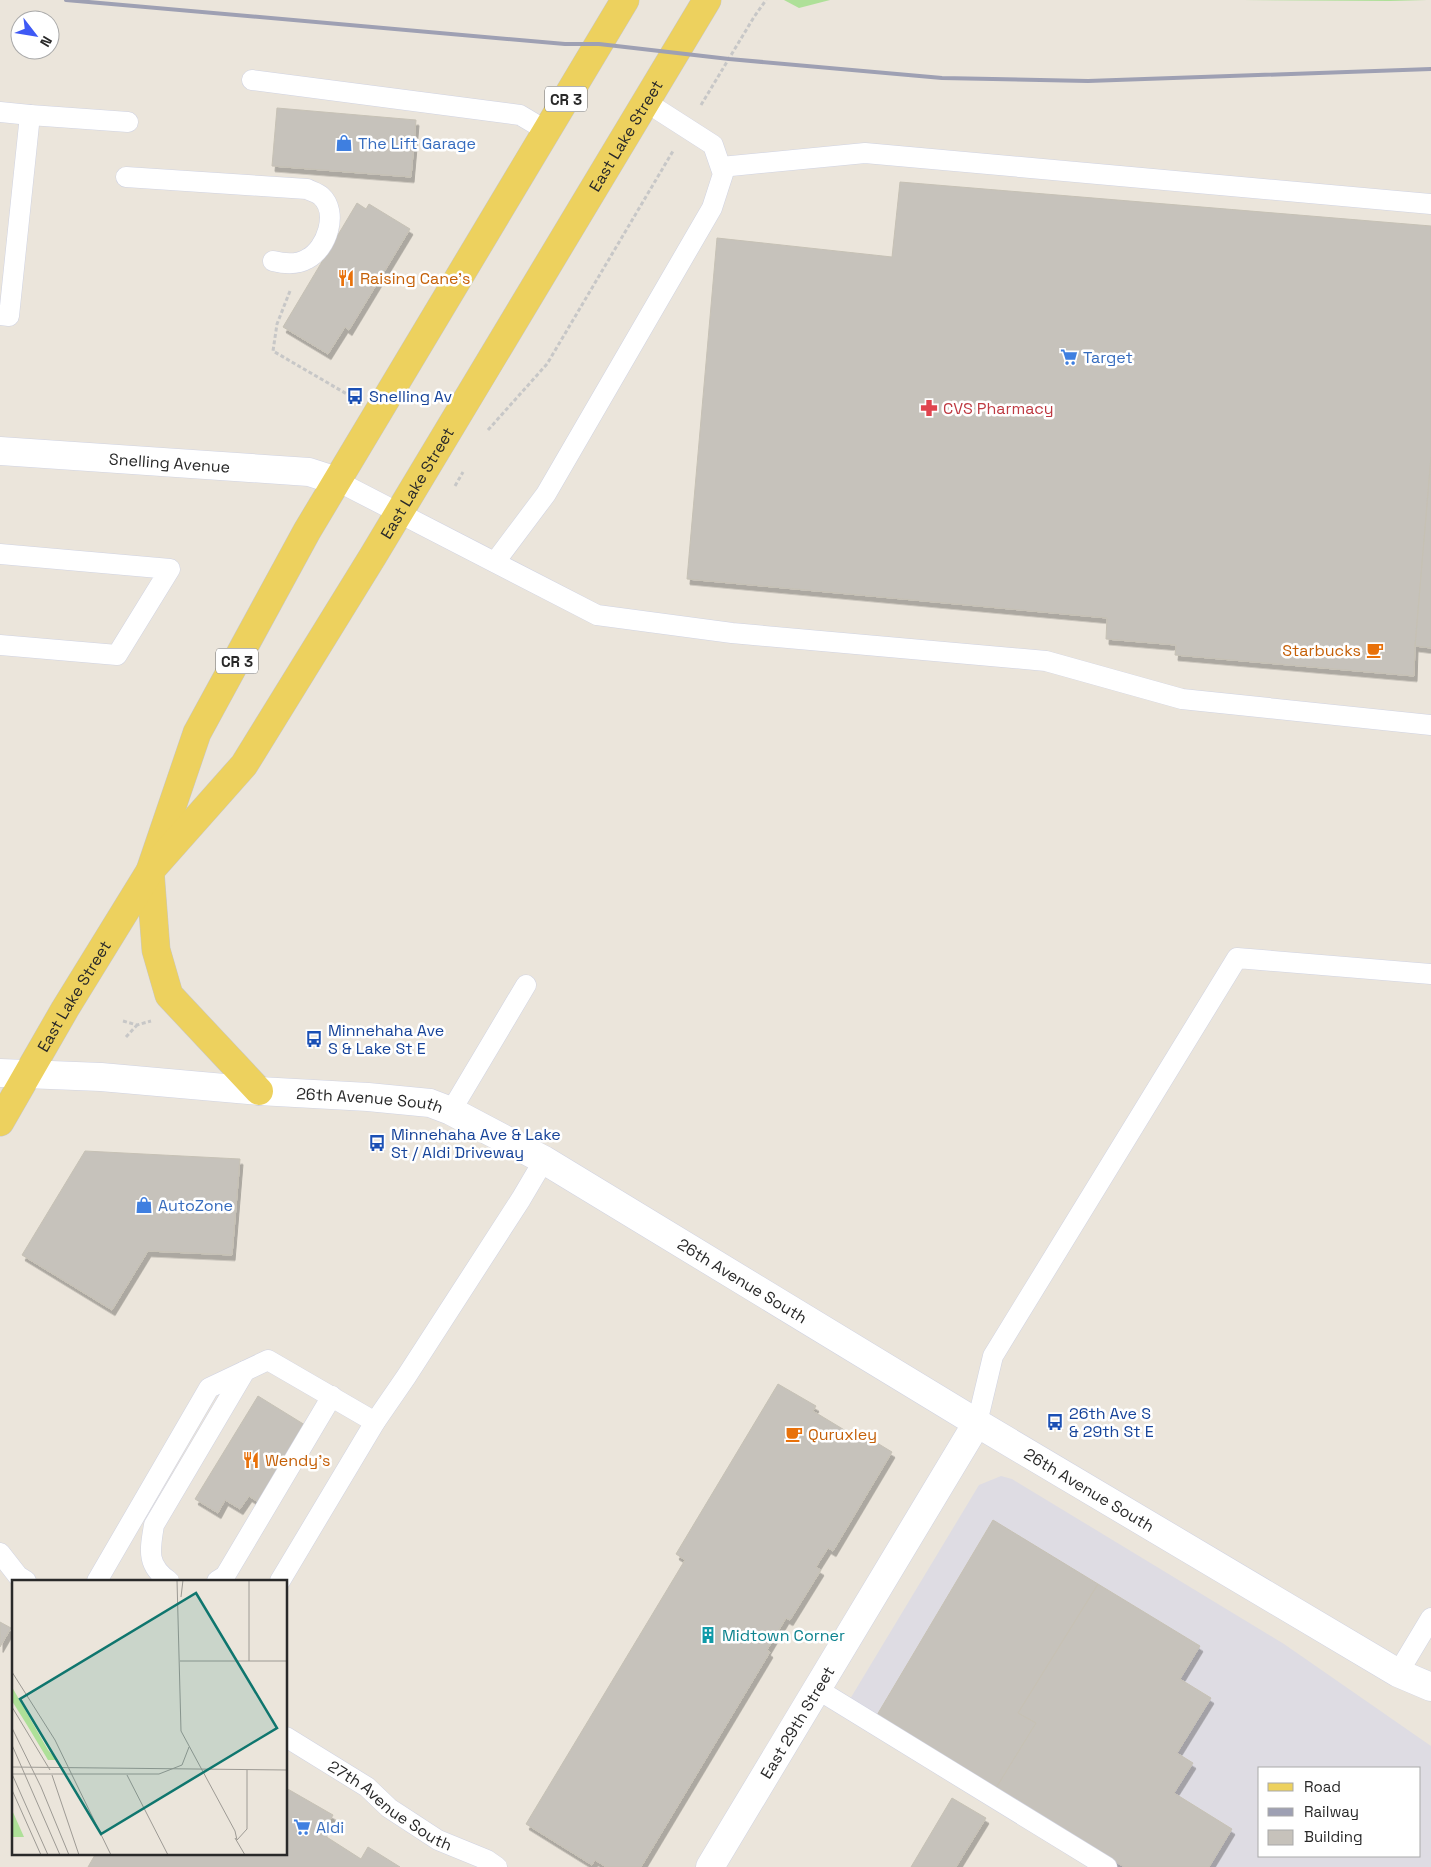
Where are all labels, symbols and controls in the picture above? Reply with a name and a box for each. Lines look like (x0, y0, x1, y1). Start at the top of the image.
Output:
north arrow (10, 10, 60, 60)
text: N (36, 33, 56, 50)
street label: East Lake Street (584, 76, 667, 195)
road number: CR 3 (545, 86, 587, 112)
shop icon: The Lift Garage (334, 133, 354, 153)
place label: The Lift Garage (358, 133, 476, 154)
restaurant icon: Raising Cane's (336, 268, 356, 288)
place label: Raising Cane's (360, 268, 470, 289)
supermarket icon: Target (1059, 347, 1079, 367)
place label: Target (1083, 347, 1133, 368)
bus stop icon: Snelling Av (345, 386, 365, 406)
place label: Snelling Av (369, 386, 453, 407)
pharmacy icon: CVS Pharmacy (919, 398, 939, 418)
place label: CVS Pharmacy (943, 398, 1054, 419)
street label: East Lake Street (375, 423, 459, 543)
street label: Snelling Avenue (108, 448, 231, 477)
place label: Starbucks (1282, 640, 1361, 661)
cafe icon: Starbucks (1365, 640, 1385, 660)
road number: CR 3 (216, 648, 258, 674)
street label: East Lake Street (32, 936, 115, 1056)
place label: Minnehaha Ave S & Lake St E (328, 1020, 444, 1059)
bus stop icon: Minnehaha Ave S & Lake St E (304, 1029, 324, 1049)
street label: 26th Avenue South (296, 1083, 447, 1118)
place label: Minnehaha Ave & Lake St / Aldi Driveway (391, 1124, 561, 1163)
bus stop icon: Minnehaha Ave & Lake St / Aldi Driveway (367, 1133, 387, 1153)
shop icon: AutoZone (134, 1195, 154, 1215)
place label: AutoZone (158, 1195, 233, 1216)
street label: 26th Avenue South (674, 1233, 811, 1328)
place label: 26th Ave S & 29th St E (1069, 1403, 1154, 1442)
bus stop icon: 26th Ave S & 29th St E (1045, 1412, 1065, 1432)
cafe icon: Quruxley (784, 1424, 804, 1444)
place label: Quruxley (808, 1424, 877, 1445)
street label: 26th Avenue South (1020, 1443, 1158, 1536)
restaurant icon: Wendy's (241, 1450, 261, 1470)
place label: Wendy's (265, 1450, 331, 1471)
inset map (12, 1580, 288, 1854)
building icon: Midtown Corner (698, 1625, 718, 1645)
place label: Midtown Corner (722, 1625, 845, 1646)
street label: East 29th Street (755, 1662, 839, 1782)
street label: 27th Avenue South (324, 1755, 455, 1855)
legend (1258, 1767, 1421, 1857)
text: Road (1304, 1777, 1341, 1796)
text: Railway (1304, 1802, 1359, 1821)
supermarket icon: Aldi (292, 1817, 312, 1837)
place label: Aldi (316, 1817, 344, 1838)
text: Building (1304, 1827, 1363, 1846)

